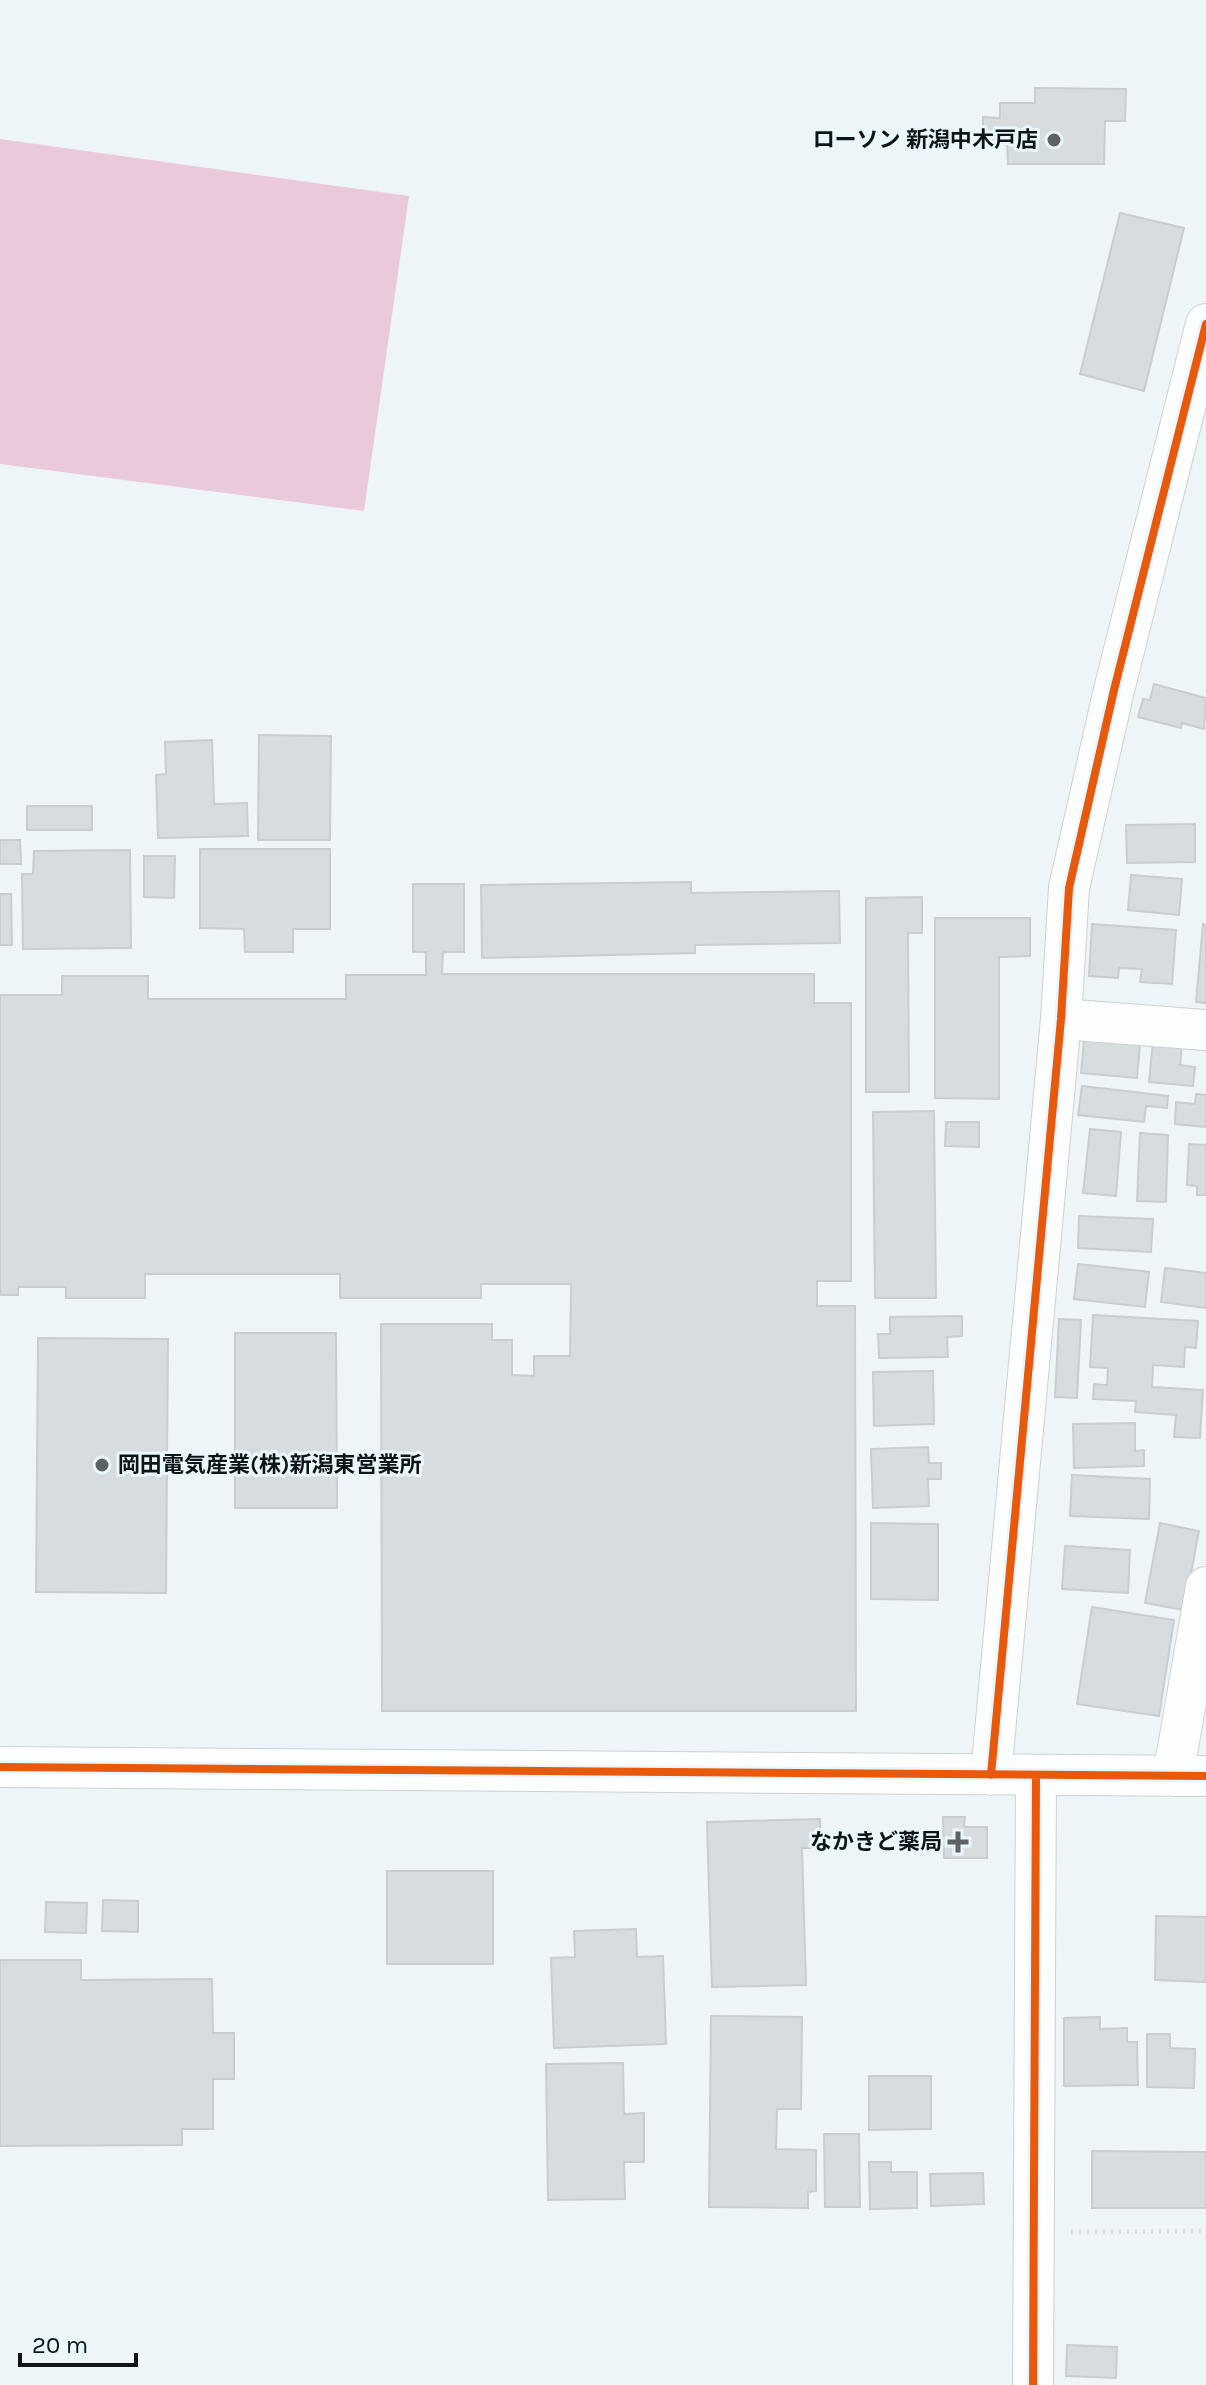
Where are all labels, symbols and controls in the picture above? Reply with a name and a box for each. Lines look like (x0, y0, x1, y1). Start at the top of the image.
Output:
place label: ローソン 新潟中木戸店 (812, 127, 1038, 153)
marker: ローソン 新潟中木戸店 (1045, 131, 1063, 149)
place label: 岡田電気産業(株)新潟東営業所 (118, 1452, 422, 1478)
marker: 岡田電気産業(株)新潟東営業所 (93, 1456, 111, 1474)
place label: なかきど薬局 (810, 1829, 942, 1855)
marker: なかきど薬局 (949, 1833, 967, 1851)
scale bar (20, 2317, 136, 2367)
text: 20 m (32, 2331, 88, 2359)

